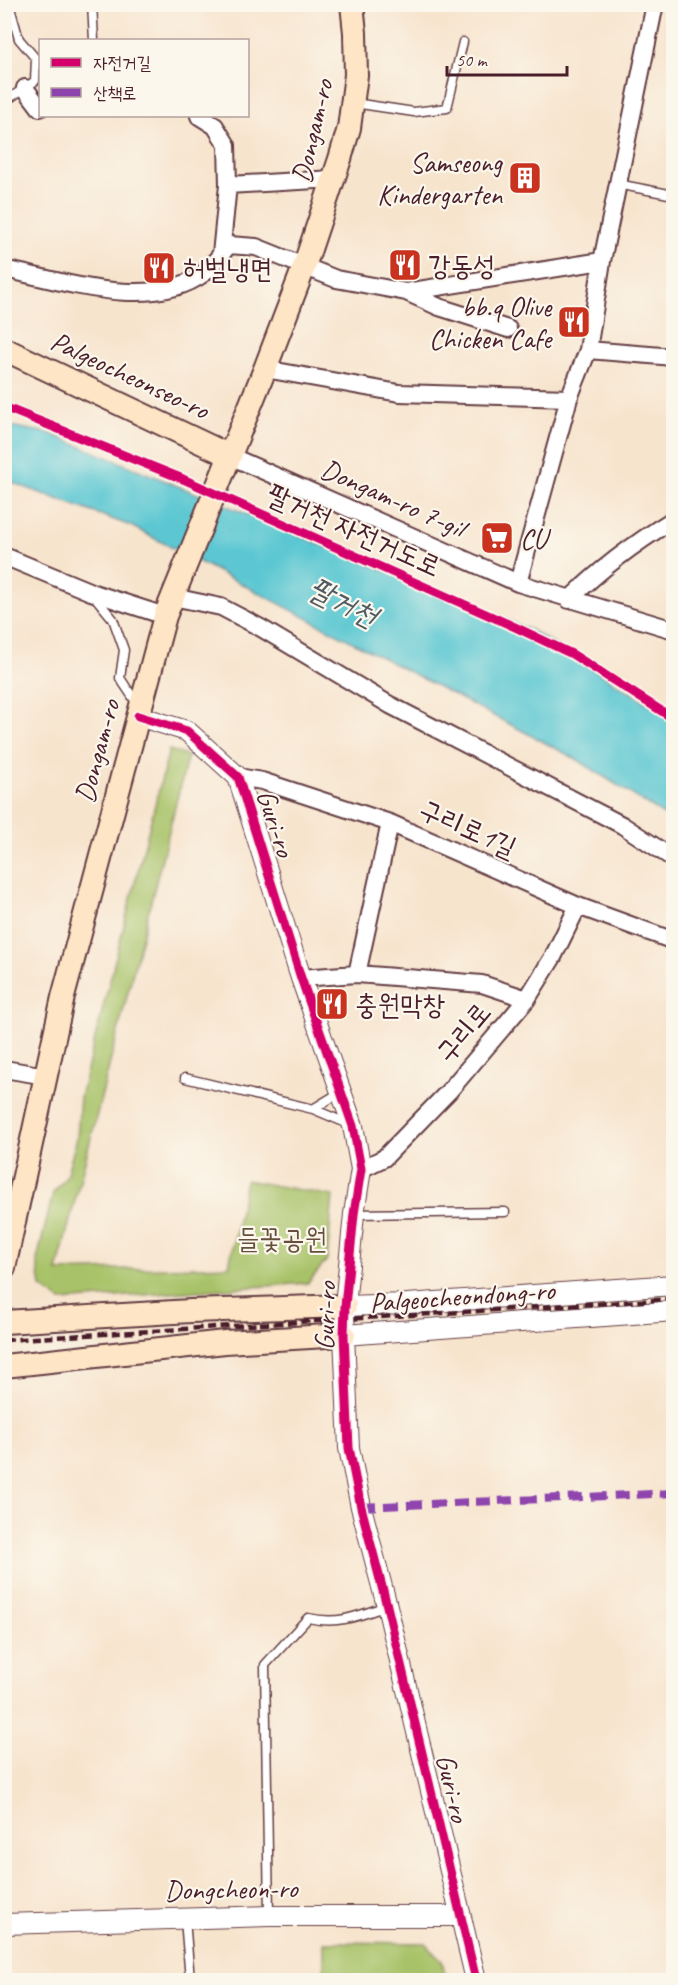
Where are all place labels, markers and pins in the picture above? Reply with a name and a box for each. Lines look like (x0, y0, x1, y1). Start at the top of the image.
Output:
place label: Samseong Kindergarten (377, 145, 503, 212)
building icon: Samseong Kindergarten (507, 160, 543, 196)
restaurant icon: 강동성 (387, 247, 423, 283)
place label: 강동성 (428, 248, 496, 283)
restaurant icon: 허벌냉면 (141, 250, 177, 286)
place label: 허벌냉면 (182, 251, 272, 286)
place label: bb.q Olive Chicken Cafe (429, 289, 553, 356)
restaurant icon: bb.q Olive Chicken Cafe (556, 304, 592, 340)
supermarket icon: CU (479, 520, 515, 556)
place label: CU (520, 521, 552, 556)
restaurant icon: 충원막창 (314, 986, 350, 1022)
place label: 충원막창 (355, 987, 446, 1022)

